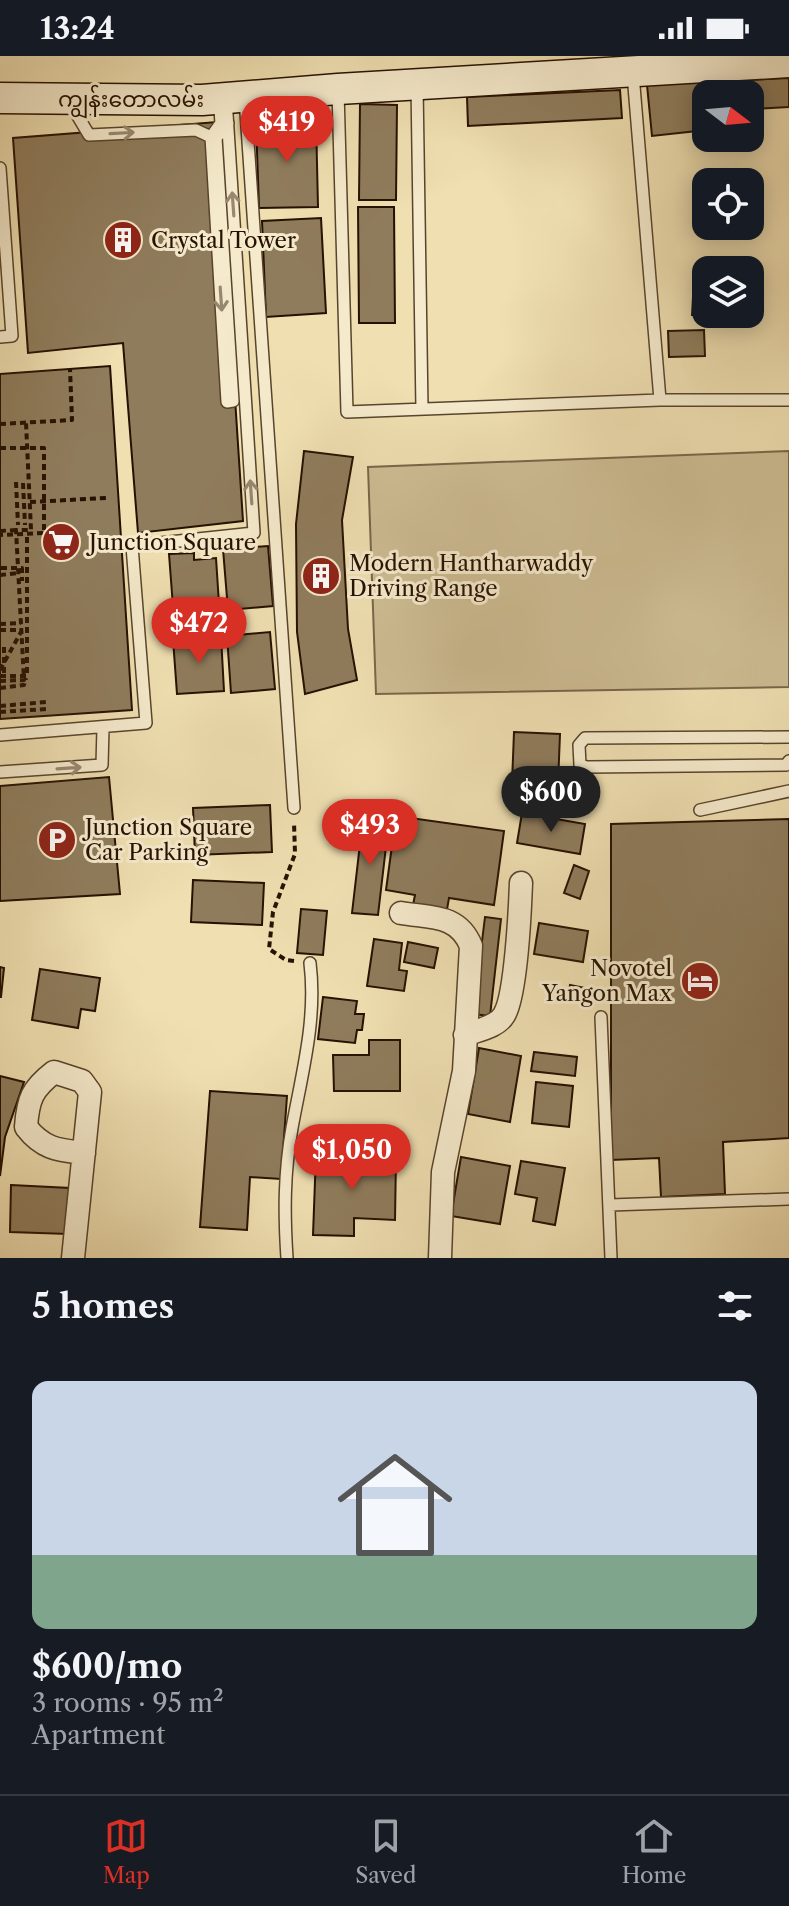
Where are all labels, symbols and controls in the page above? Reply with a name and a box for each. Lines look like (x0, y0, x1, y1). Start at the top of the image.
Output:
text: 13:24 (40, 10, 115, 47)
north arrow (692, 80, 764, 152)
map controls (692, 80, 764, 328)
street label: ကျွန်းတောလမ်း (58, 84, 204, 119)
pin: $419 (240, 96, 334, 164)
text: $419 (258, 106, 316, 138)
one-way arrow (108, 126, 135, 141)
button: locate (692, 168, 764, 240)
one-way arrow (225, 191, 240, 218)
building icon: Crystal Tower (102, 219, 144, 261)
place label: Crystal Tower (151, 227, 296, 254)
button: layers (692, 256, 764, 328)
one-way arrow (214, 285, 229, 312)
one-way arrow (243, 479, 258, 506)
supermarket icon: Junction Square (40, 521, 82, 563)
place label: Junction Square (86, 529, 256, 556)
place label: Modern Hantharwaddy Driving Range (349, 550, 594, 602)
building icon: Modern Hantharwaddy Driving Range (300, 555, 342, 597)
pin: $472 (152, 597, 246, 665)
text: $472 (170, 607, 228, 639)
one-way arrow (56, 760, 82, 775)
pin: $600 (504, 766, 598, 834)
text: $600 (519, 776, 583, 808)
pin: $493 (323, 799, 417, 867)
text: $493 (340, 809, 400, 841)
place label: Junction Square Car Parking (82, 814, 252, 866)
parking icon: Junction Square Car Parking (36, 819, 78, 861)
place label: Novotel Yangon Max (541, 955, 672, 1007)
hotel icon: Novotel Yangon Max (679, 960, 721, 1002)
pin: $1,050 (287, 1124, 417, 1192)
text: $1,050 (312, 1134, 392, 1166)
icon: filters (713, 1284, 757, 1328)
text: 5 homes (32, 1285, 174, 1327)
icon: home (323, 1433, 467, 1577)
text: $600/mo (32, 1645, 182, 1687)
text: 3 rooms · 95 m² (32, 1687, 224, 1719)
text: Apartment (32, 1719, 165, 1751)
tab: Map (103, 1814, 150, 1889)
tab: Saved (355, 1814, 416, 1889)
tab: Home (622, 1814, 686, 1889)

